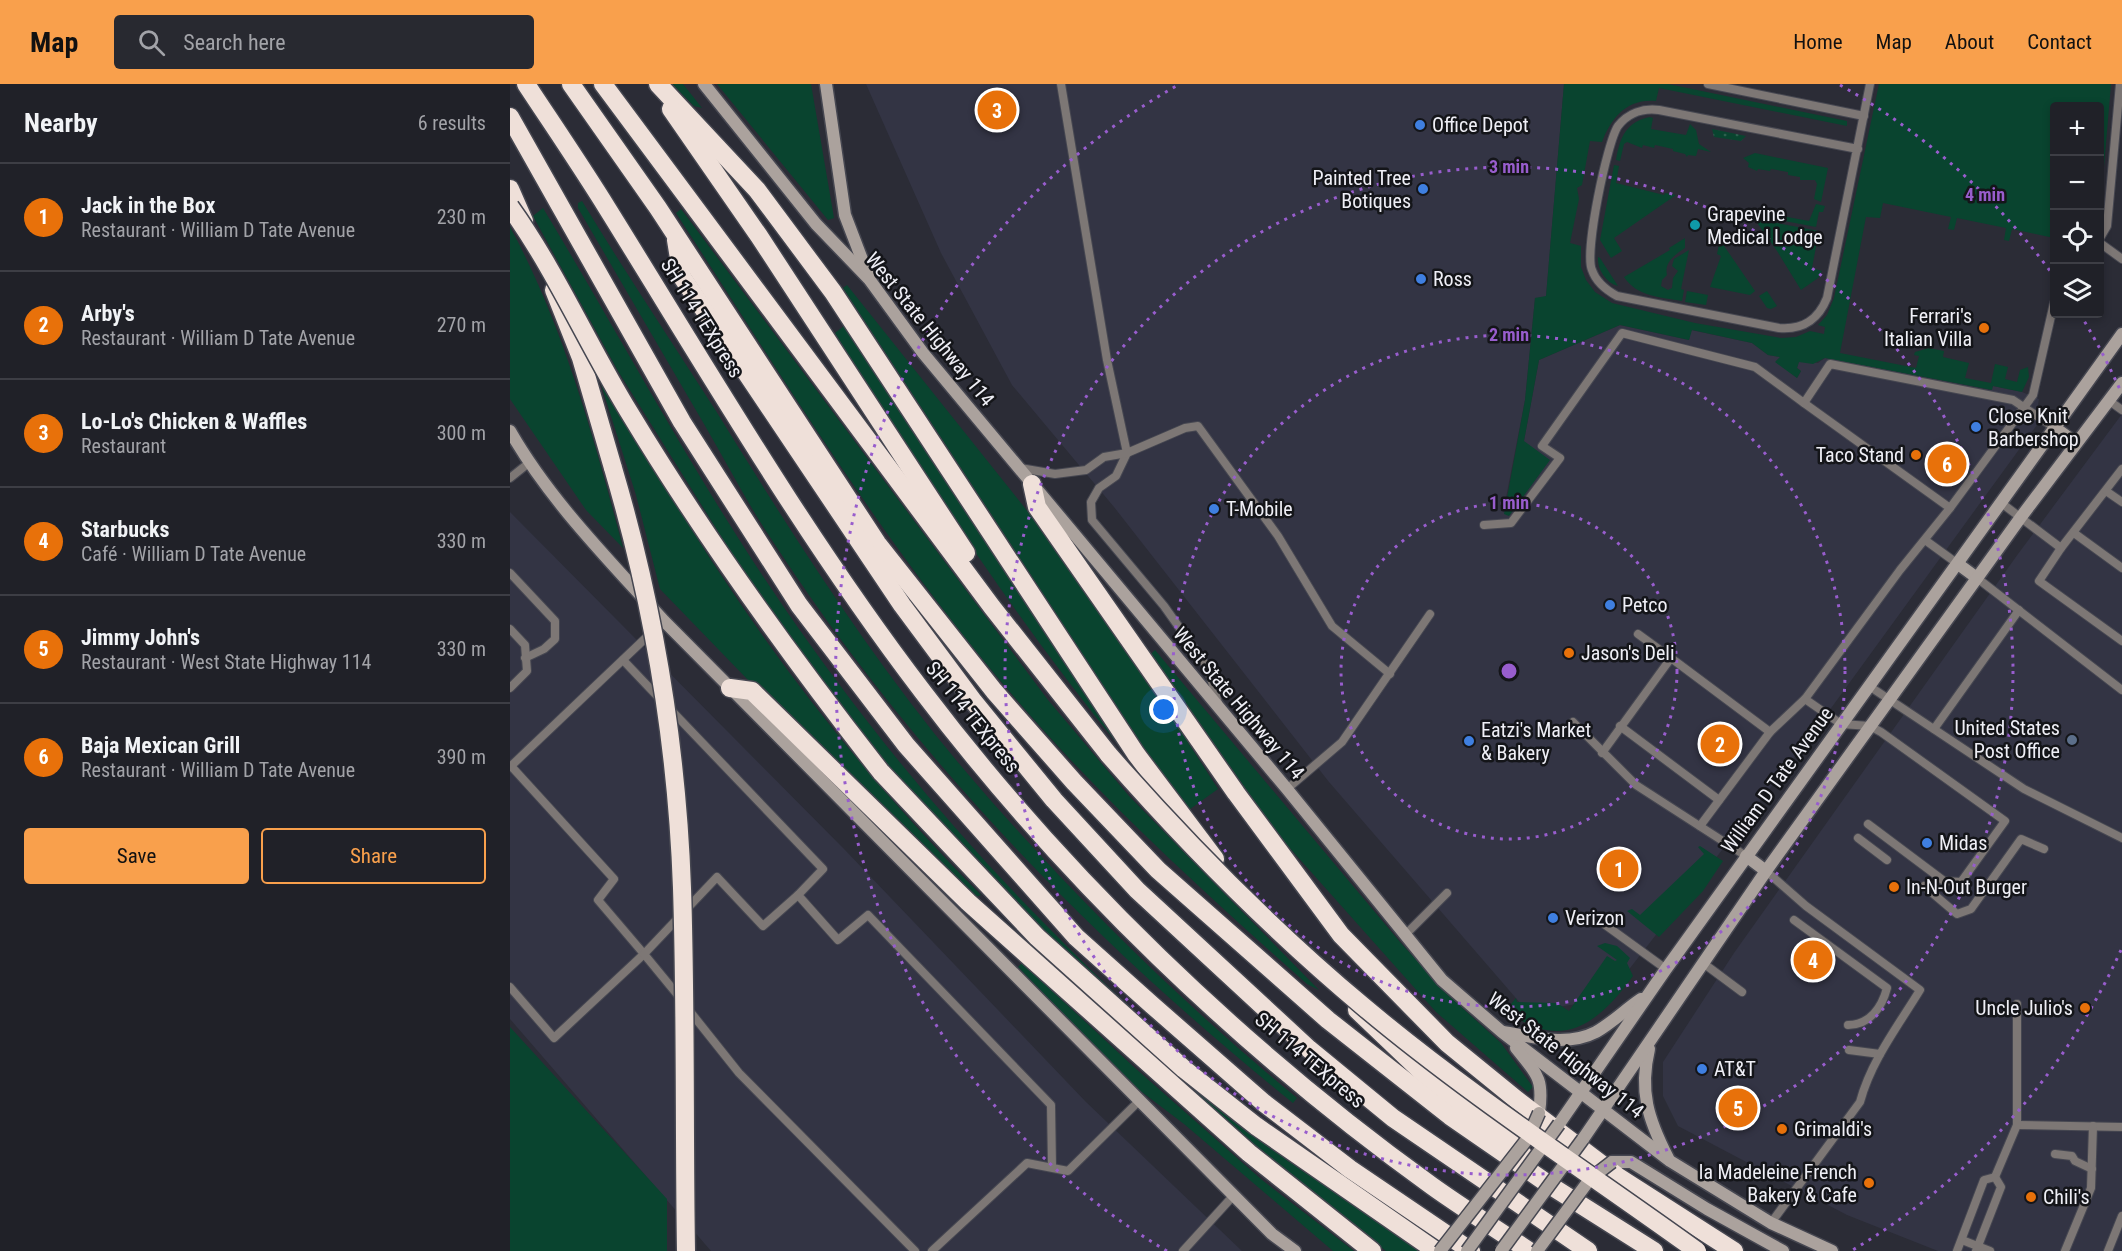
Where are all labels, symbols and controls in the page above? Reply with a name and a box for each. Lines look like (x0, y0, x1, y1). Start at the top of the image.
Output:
search box (114, 15, 534, 69)
text: Map (30, 26, 78, 59)
icon: search (135, 26, 168, 59)
text: Search here (183, 30, 286, 55)
text: Home (1793, 30, 1843, 54)
text: Map (1876, 30, 1912, 54)
text: About (1945, 30, 1994, 54)
text: Contact (2027, 30, 2092, 54)
pin: 3 (978, 87, 1016, 132)
map controls (2050, 102, 2104, 318)
button: + (2050, 102, 2104, 156)
text: Nearby (24, 108, 98, 138)
text: 6 results (418, 111, 486, 135)
place label: Office Depot (1432, 113, 1529, 137)
marker: Office Depot (1413, 118, 1427, 132)
text: 3 min (1489, 156, 1529, 177)
button: − (2050, 156, 2104, 210)
place label: Painted Tree Botiques (1312, 166, 1411, 213)
marker: Painted Tree Botiques (1416, 182, 1430, 196)
text: 4 min (1965, 184, 2005, 205)
text: Jack in the Box (81, 193, 215, 218)
place label: Grapevine Medical Lodge (1707, 202, 1823, 249)
text: 1 (38, 205, 49, 229)
text: 230 m (437, 205, 486, 229)
button: locate (2050, 210, 2104, 264)
text: Restaurant · William D Tate Avenue (81, 218, 355, 242)
marker: Grapevine Medical Lodge (1688, 218, 1702, 232)
street label: West State Highway 114 (861, 247, 1000, 411)
street label: SH 114 TEXpress (656, 254, 748, 382)
button: layers (2050, 264, 2104, 318)
place label: Ross (1433, 267, 1472, 291)
marker: Ross (1414, 272, 1428, 286)
text: Arby's (81, 301, 135, 326)
place label: Ferrari's Italian Villa (1884, 304, 1972, 351)
text: 2 (38, 313, 49, 337)
text: 270 m (437, 313, 486, 337)
marker: Ferrari's Italian Villa (1977, 321, 1991, 335)
text: 2 min (1489, 324, 1529, 345)
text: Restaurant · William D Tate Avenue (81, 326, 355, 350)
place label: Close Knit Barbershop (1988, 404, 2079, 451)
text: Lo-Lo's Chicken & Waffles (81, 409, 307, 434)
marker: Close Knit Barbershop (1969, 420, 1983, 434)
text: 3 (38, 421, 49, 445)
text: 300 m (437, 421, 486, 445)
text: Restaurant (81, 434, 166, 458)
pin: 6 (1928, 442, 1966, 487)
place label: Taco Stand (1816, 443, 1904, 467)
marker: Taco Stand (1909, 448, 1923, 462)
text: 1 min (1489, 492, 1529, 513)
place label: T-Mobile (1226, 497, 1293, 521)
marker: T-Mobile (1207, 502, 1221, 516)
text: Starbucks (81, 517, 170, 542)
text: 4 (38, 529, 49, 553)
text: 330 m (437, 529, 486, 553)
text: Café · William D Tate Avenue (81, 542, 306, 566)
place label: Petco (1622, 593, 1668, 617)
marker: Petco (1603, 598, 1617, 612)
street label: West State Highway 114 (1168, 622, 1310, 784)
text: Jimmy John's (81, 625, 200, 650)
text: 5 (38, 637, 49, 661)
text: 330 m (437, 637, 486, 661)
place label: Jason's Deli (1581, 641, 1674, 665)
marker: Jason's Deli (1562, 646, 1576, 660)
text: Restaurant · West State Highway 114 (81, 650, 371, 674)
street label: SH 114 TEXpress (921, 657, 1025, 777)
centre of rings (1499, 661, 1519, 681)
your location (1149, 695, 1178, 724)
street label: William D Tate Avenue (1716, 702, 1838, 858)
place label: United States Post Office (1954, 716, 2060, 763)
place label: Eatzi's Market & Bakery (1481, 718, 1591, 765)
pin: 2 (1700, 722, 1740, 766)
text: Baja Mexican Grill (81, 733, 240, 758)
marker: United States Post Office (2065, 733, 2079, 747)
marker: Eatzi's Market & Bakery (1462, 734, 1476, 748)
text: 6 (38, 745, 49, 769)
text: 390 m (437, 745, 486, 769)
text: Restaurant · William D Tate Avenue (81, 758, 355, 782)
button: Save (24, 828, 249, 884)
button: Share (261, 828, 486, 884)
place label: Midas (1939, 831, 1987, 855)
marker: Midas (1920, 836, 1934, 850)
pin: 1 (1600, 846, 1638, 892)
place label: In-N-Out Burger (1906, 875, 2027, 899)
marker: In-N-Out Burger (1887, 880, 1901, 894)
place label: Verizon (1565, 906, 1624, 930)
marker: Verizon (1546, 911, 1560, 925)
pin: 4 (1794, 938, 1832, 982)
street label: West State Highway 114 (1483, 987, 1649, 1123)
place label: Uncle Julio's (1975, 996, 2073, 1020)
marker: Uncle Julio's (2078, 1001, 2092, 1015)
street label: SH 114 TEXpress (1250, 1007, 1370, 1113)
place label: AT&T (1714, 1057, 1756, 1081)
marker: AT&T (1695, 1062, 1709, 1076)
pin: 5 (1718, 1086, 1758, 1130)
place label: Grimaldi's (1794, 1117, 1872, 1141)
marker: Grimaldi's (1775, 1122, 1789, 1136)
place label: la Madeleine French Bakery & Cafe (1699, 1160, 1857, 1207)
marker: la Madeleine French Bakery & Cafe (1862, 1176, 1876, 1190)
place label: Chili's (2043, 1185, 2090, 1209)
marker: Chili's (2024, 1190, 2038, 1204)

